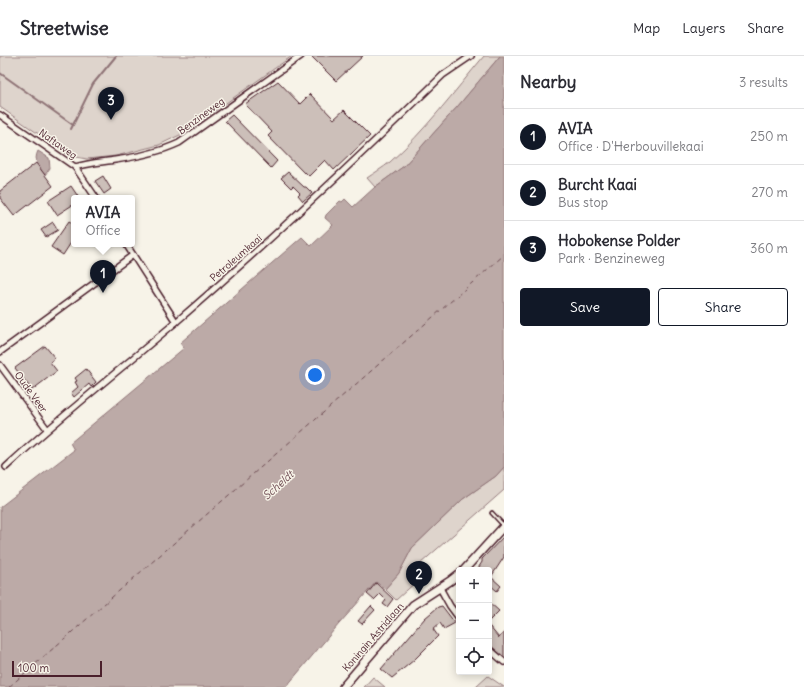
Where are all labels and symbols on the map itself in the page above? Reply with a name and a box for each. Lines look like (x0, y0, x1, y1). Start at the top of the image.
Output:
pin: 3 (98, 87, 124, 120)
street label: Benzineweg (175, 95, 227, 137)
street label: Naftaweg (36, 126, 80, 162)
street label: Petroleumkaai (207, 232, 265, 284)
pin: 1 (90, 260, 116, 293)
your location (305, 365, 325, 385)
street label: Oude Veer (12, 369, 50, 415)
water label: Scheldt (260, 467, 297, 502)
pin: 2 (406, 561, 432, 594)
street label: Koningin Astridlaan (339, 600, 407, 674)
scale bar (12, 659, 102, 678)

